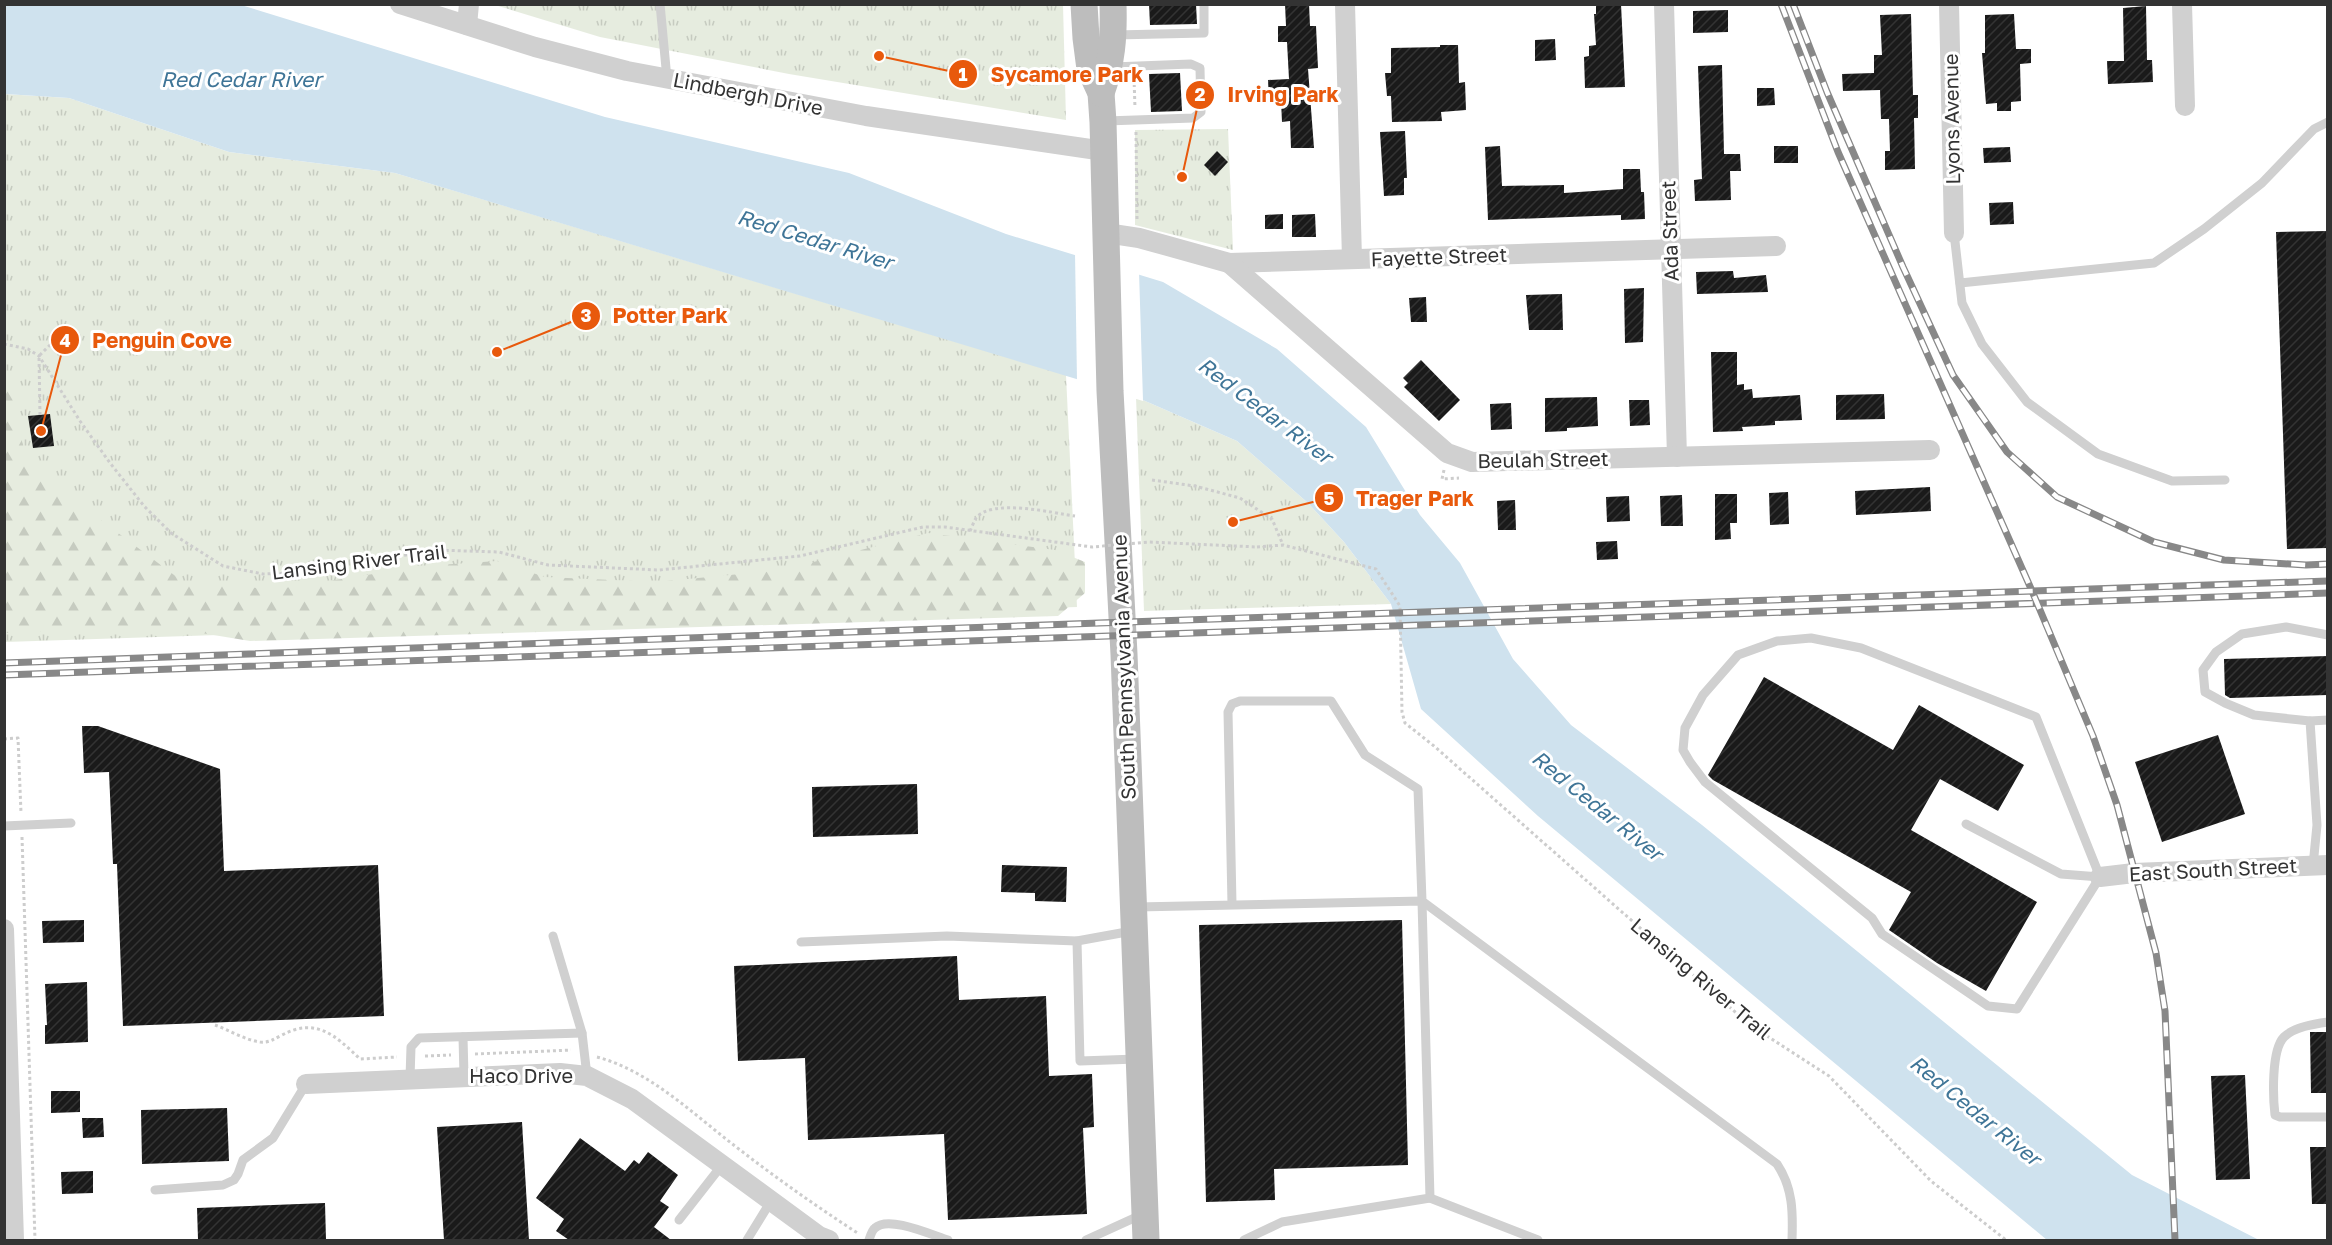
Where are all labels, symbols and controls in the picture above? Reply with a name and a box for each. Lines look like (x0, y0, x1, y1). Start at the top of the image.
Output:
street label: Lyons Avenue (1938, 53, 1964, 185)
callout: Sycamore Park (948, 55, 1155, 94)
text: Sycamore Park (990, 61, 1144, 87)
text: 1 (958, 63, 968, 85)
water label: Red Cedar River (161, 66, 324, 92)
street label: Lindbergh Drive (671, 67, 825, 119)
callout: Irving Park (1185, 75, 1350, 114)
text: Irving Park (1227, 81, 1339, 107)
text: 2 (1195, 83, 1206, 105)
street label: Ada Street (1655, 180, 1683, 282)
water label: Red Cedar River (735, 203, 899, 276)
street label: Fayette Street (1370, 242, 1508, 270)
callout: Potter Park (571, 296, 740, 335)
text: Potter Park (612, 302, 728, 328)
text: 3 (581, 304, 592, 326)
callout: Penguin Cove (50, 321, 244, 360)
text: Penguin Cove (92, 327, 232, 353)
text: 4 (59, 329, 71, 351)
water label: Red Cedar River (1194, 351, 1340, 471)
street label: Beulah Street (1477, 446, 1609, 472)
callout: Trager Park (1314, 479, 1486, 518)
text: Trager Park (1356, 485, 1474, 511)
text: 5 (1324, 487, 1335, 509)
street label: South Pennsylvania Avenue (1106, 534, 1140, 800)
street label: Lansing River Trail (270, 538, 448, 584)
water label: Red Cedar River (1527, 745, 1670, 868)
street label: East South Street (2128, 853, 2298, 885)
street label: Lansing River Trail (1626, 912, 1777, 1044)
water label: Red Cedar River (1905, 1050, 2048, 1173)
street label: Haco Drive (469, 1063, 573, 1087)

